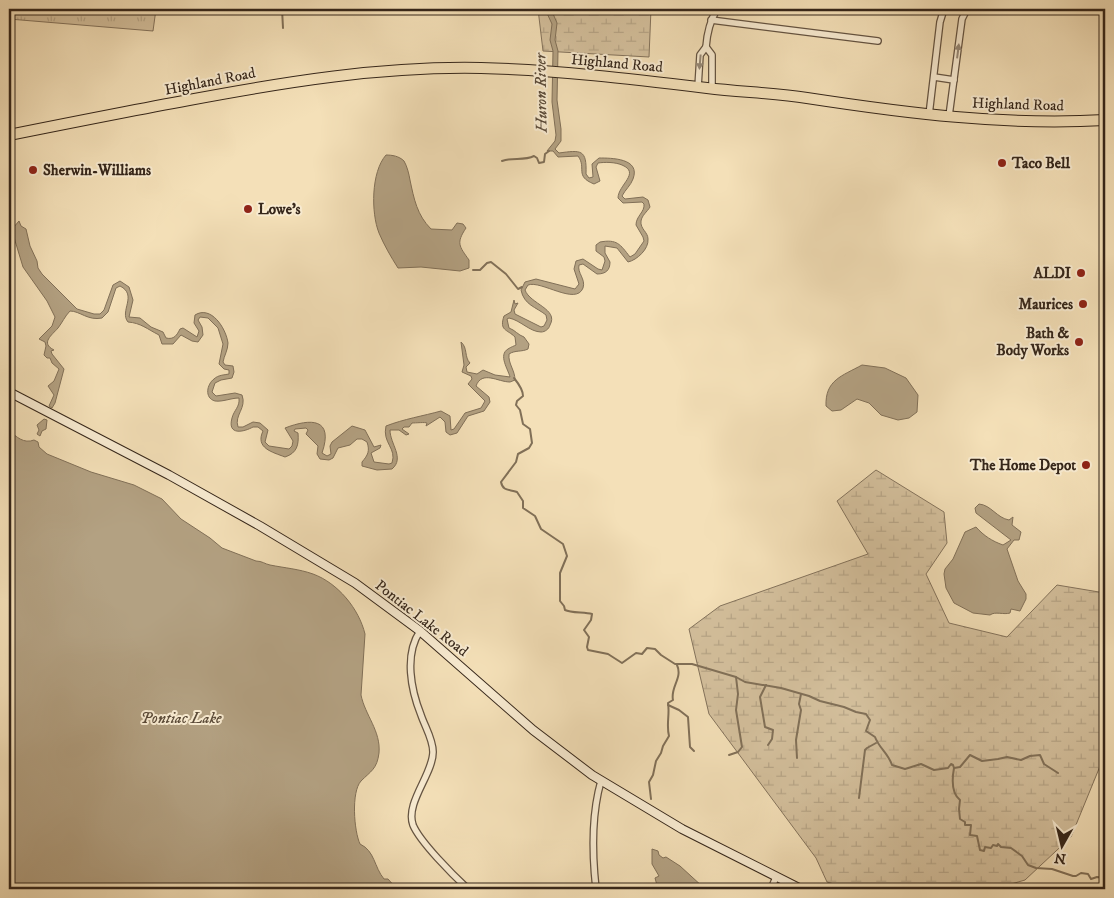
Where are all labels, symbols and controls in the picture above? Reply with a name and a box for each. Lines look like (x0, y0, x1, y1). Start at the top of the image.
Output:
one-way arrow (954, 42, 962, 58)
street label: Highland Road (570, 50, 664, 77)
water label: Huron River (530, 52, 552, 134)
one-way arrow (696, 54, 704, 70)
street label: Highland Road (163, 63, 258, 100)
street label: Highland Road (972, 93, 1065, 116)
place label: Taco Bell (1011, 154, 1071, 173)
marker: Taco Bell (996, 157, 1008, 169)
place label: Sherwin-Williams (43, 161, 151, 180)
marker: Sherwin-Williams (27, 164, 39, 176)
place label: Lowe's (258, 200, 301, 219)
marker: Lowe's (242, 203, 254, 215)
place label: ALDI (1032, 264, 1071, 283)
marker: ALDI (1075, 267, 1087, 279)
place label: Maurices (1019, 295, 1073, 314)
marker: Maurices (1077, 298, 1089, 310)
place label: Bath & Body Works (996, 324, 1069, 360)
marker: Bath & Body Works (1073, 336, 1085, 348)
place label: The Home Depot (969, 456, 1076, 475)
marker: The Home Depot (1080, 459, 1092, 471)
street label: Pontiac Lake Road (371, 576, 473, 661)
water label: Pontiac Lake (140, 708, 222, 728)
north arrow (1036, 820, 1086, 870)
text: N (1053, 848, 1067, 868)

